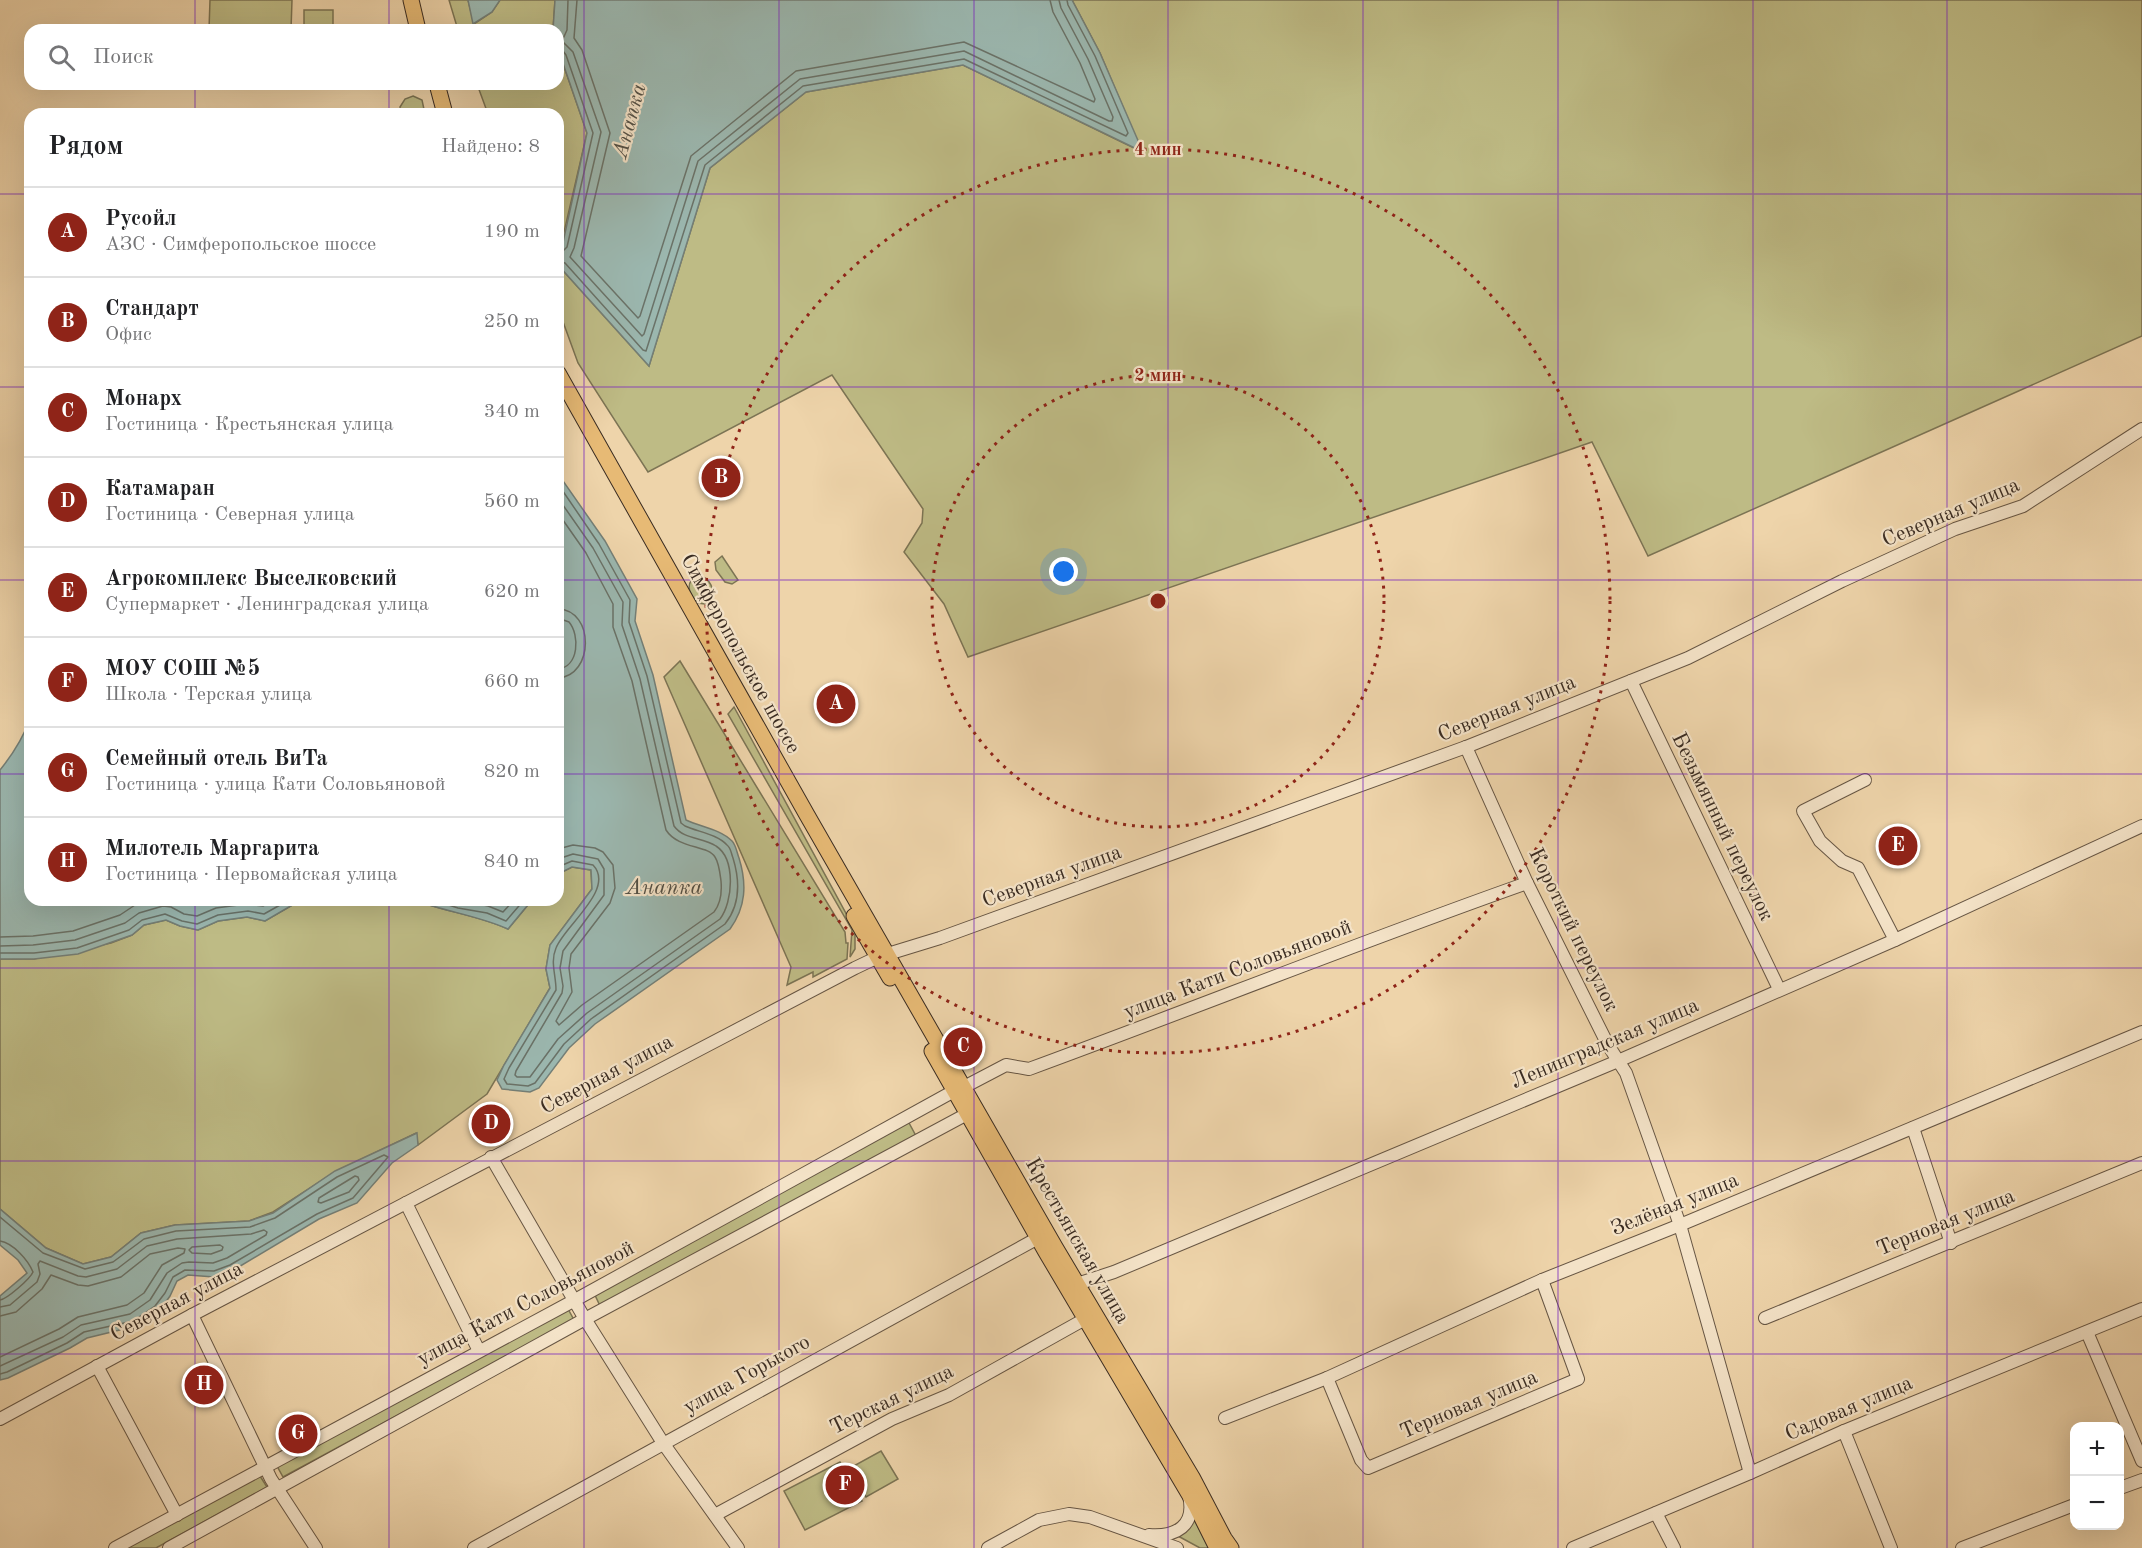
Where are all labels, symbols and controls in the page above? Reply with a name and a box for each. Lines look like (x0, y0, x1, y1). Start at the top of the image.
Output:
search box (24, 24, 564, 90)
icon: search (45, 41, 78, 74)
text: Поиск (93, 46, 154, 68)
water label: Анапка (609, 81, 651, 162)
text: Рядом (48, 134, 123, 160)
text: Найдено: 8 (441, 137, 540, 157)
text: 4 мин (1134, 141, 1182, 159)
text: Русойл (105, 208, 177, 230)
text: A (60, 222, 75, 242)
text: 190 m (484, 222, 540, 242)
text: АЗС · Симферопольское шоссе (105, 235, 376, 255)
text: Стандарт (105, 298, 199, 320)
text: B (60, 312, 75, 332)
text: 250 m (484, 312, 540, 332)
text: Офис (105, 325, 152, 345)
text: 2 мин (1134, 367, 1182, 385)
text: Монарх (105, 388, 182, 410)
text: C (61, 402, 74, 422)
text: 340 m (484, 402, 540, 422)
text: Гостиница · Крестьянская улица (105, 415, 394, 435)
pin: B (702, 456, 740, 500)
street label: Северная улица (1879, 475, 2023, 551)
text: Катамаран (105, 478, 215, 500)
text: D (60, 492, 75, 512)
text: 560 m (484, 492, 540, 512)
text: Гостиница · Северная улица (105, 505, 355, 525)
street label: Симферопольское шоссе (676, 551, 804, 757)
your location (1049, 557, 1078, 586)
text: Агрокомплекс Выселковский (105, 568, 397, 590)
text: E (61, 582, 74, 602)
text: 620 m (484, 582, 540, 602)
centre of rings (1148, 591, 1168, 611)
text: Супермаркет · Ленинградская улица (105, 595, 429, 615)
text: МОУ СОШ №5 (105, 658, 260, 680)
text: F (61, 672, 74, 692)
text: 660 m (484, 672, 540, 692)
street label: Северная улица (1435, 672, 1579, 746)
pin: A (816, 682, 856, 726)
text: Школа · Терская улица (105, 685, 312, 705)
street label: Безымянный переулок (1667, 730, 1777, 925)
text: Семейный отель ВиТа (105, 748, 328, 770)
text: G (60, 762, 75, 782)
text: 820 m (484, 762, 540, 782)
text: Гостиница · улица Кати Соловьяновой (105, 775, 446, 795)
pin: E (1878, 824, 1918, 868)
text: Милотель Маргарита (105, 838, 319, 860)
street label: Северная улица (979, 842, 1125, 912)
street label: Короткий переулок (1524, 845, 1622, 1016)
text: H (59, 852, 76, 872)
text: 840 m (484, 852, 540, 872)
text: Гостиница · Первомайская улица (105, 865, 398, 885)
water label: Анапка (625, 877, 703, 899)
street label: улица Кати Соловьяновой (1121, 917, 1355, 1023)
street label: Ленинградская улица (1508, 995, 1702, 1093)
pin: C (944, 1024, 982, 1070)
street label: Северная улица (537, 1031, 677, 1119)
pin: D (472, 1102, 510, 1146)
street label: Крестьянская улица (1021, 1154, 1133, 1328)
street label: Зелёная улица (1608, 1170, 1742, 1240)
street label: Терновая улица (1874, 1186, 2018, 1260)
street label: улица Кати Соловьяновой (414, 1238, 638, 1370)
street label: Северная улица (107, 1258, 247, 1346)
street label: улица Горького (680, 1332, 814, 1418)
street label: Терская улица (827, 1361, 957, 1439)
pin: H (184, 1362, 224, 1408)
street label: Терновая улица (1397, 1367, 1541, 1443)
street label: Садовая улица (1782, 1373, 1916, 1445)
pin: G (278, 1412, 318, 1456)
map controls (2070, 1422, 2124, 1530)
button: + (2070, 1422, 2124, 1476)
pin: F (826, 1462, 864, 1508)
button: − (2070, 1476, 2124, 1530)

